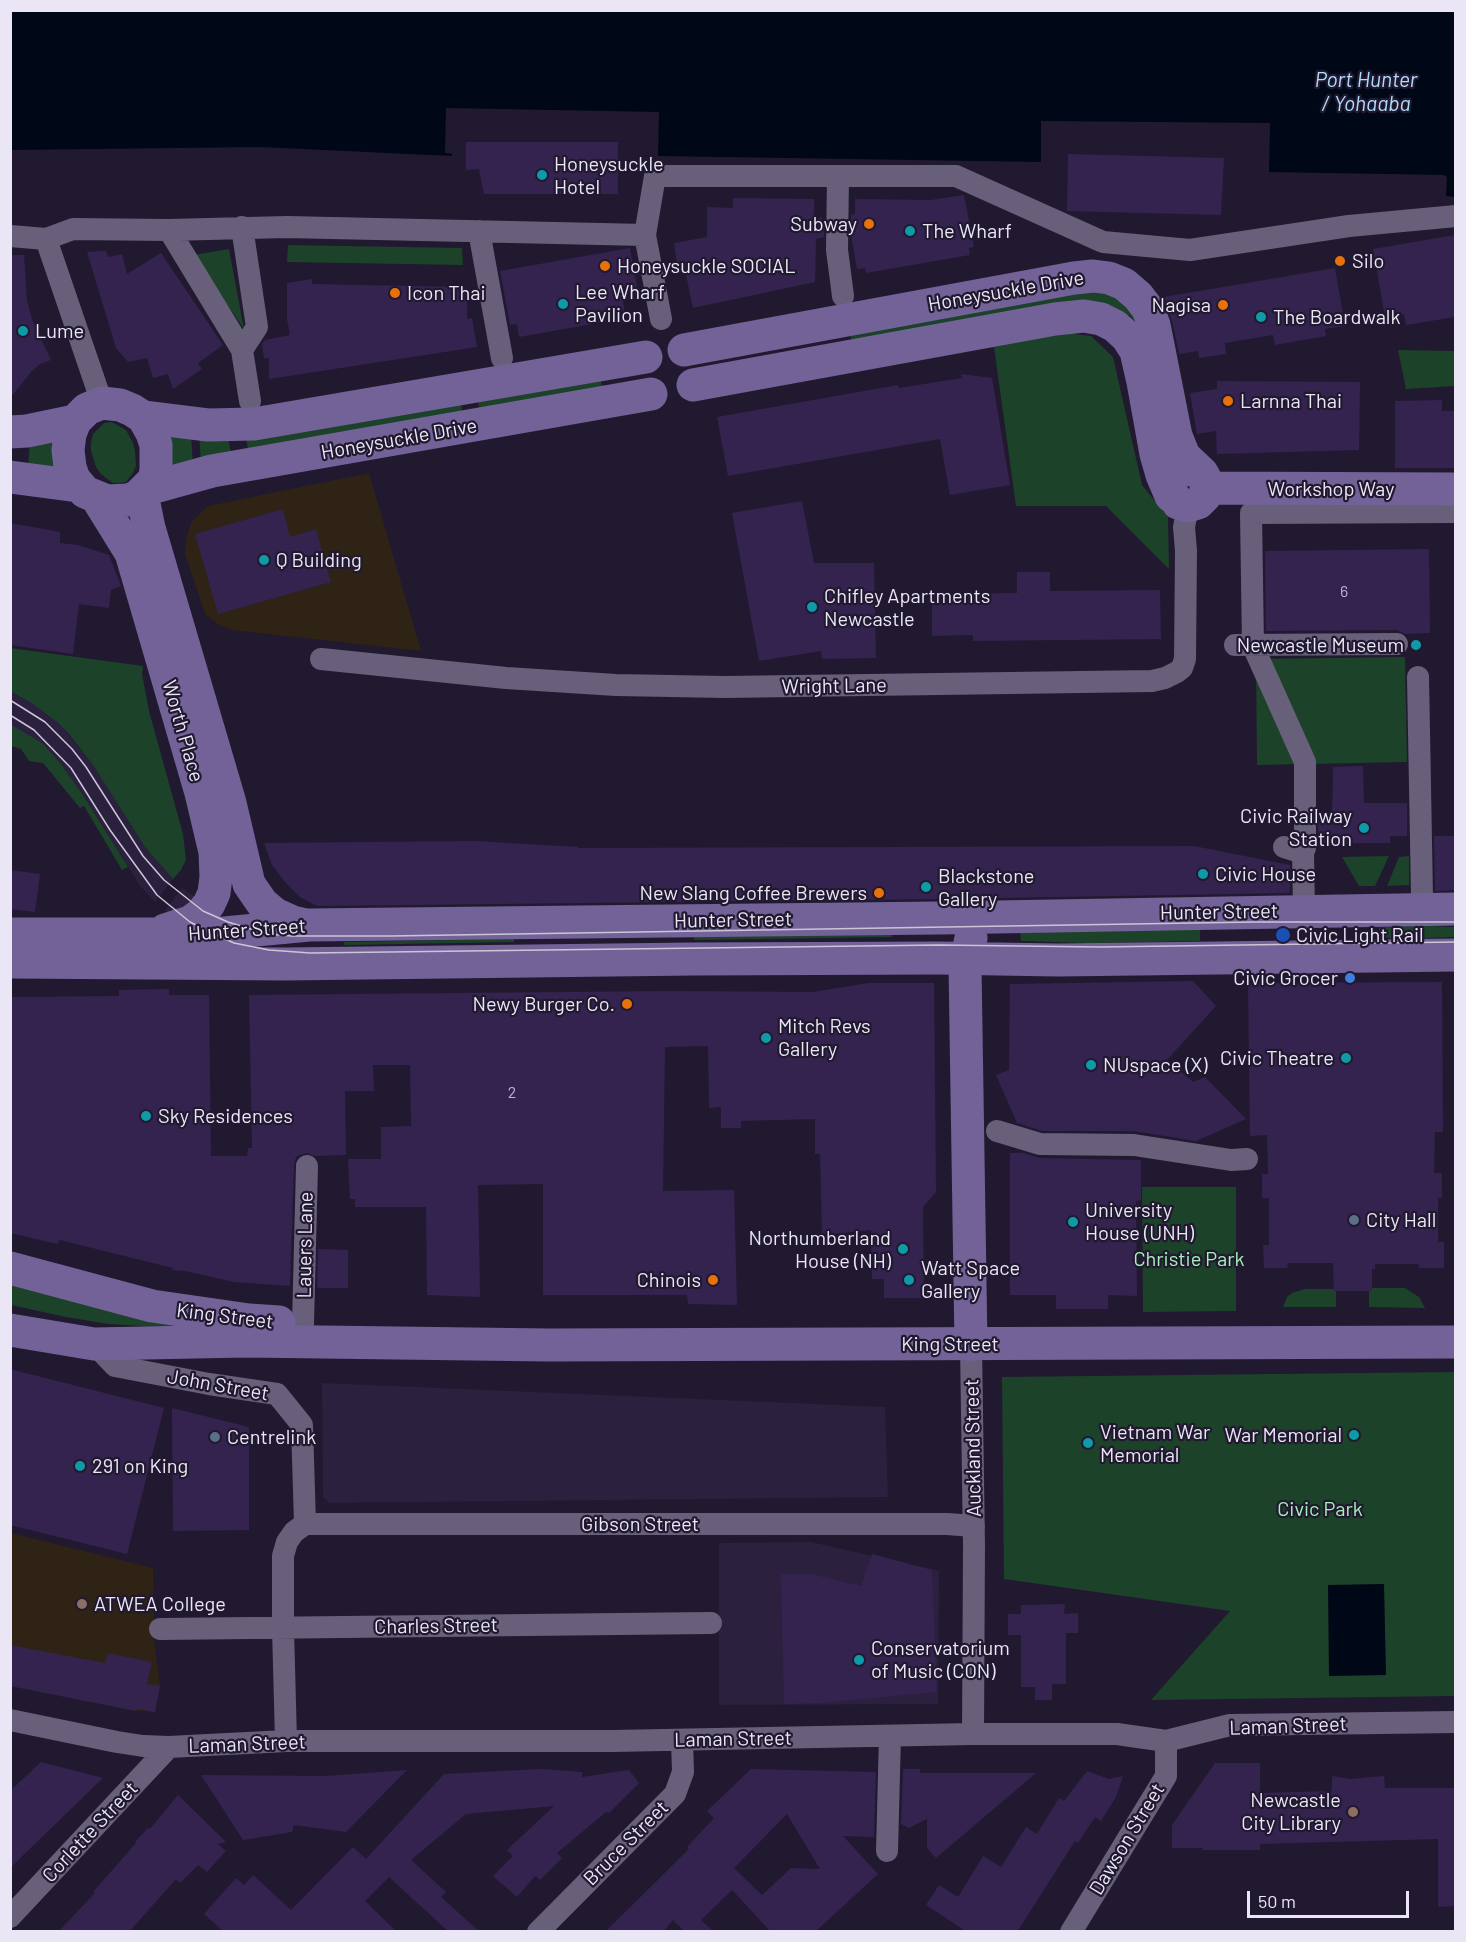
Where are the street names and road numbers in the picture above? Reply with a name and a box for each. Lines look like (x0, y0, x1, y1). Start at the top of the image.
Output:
street label: Honeysuckle Drive (926, 265, 1086, 317)
street label: Honeysuckle Drive (319, 413, 479, 465)
street label: Workshop Way (1268, 477, 1394, 501)
street label: Wright Lane (781, 673, 887, 699)
street label: Worth Place (157, 677, 209, 785)
street label: Hunter Street (1160, 899, 1278, 925)
street label: Hunter Street (674, 907, 792, 933)
street label: Hunter Street (187, 914, 307, 946)
street label: Lauers Lane (292, 1191, 318, 1299)
street label: King Street (175, 1298, 275, 1334)
street label: King Street (901, 1332, 999, 1356)
street label: John Street (165, 1364, 271, 1406)
street label: Auckland Street (960, 1379, 986, 1517)
street label: Gibson Street (581, 1512, 699, 1536)
street label: Charles Street (374, 1613, 498, 1639)
street label: Laman Street (1229, 1712, 1347, 1740)
street label: Laman Street (674, 1726, 792, 1752)
street label: Laman Street (188, 1730, 306, 1758)
street label: Corlette Street (37, 1777, 143, 1887)
street label: Dawson Street (1084, 1779, 1170, 1899)
street label: Bruce Street (579, 1796, 673, 1890)

